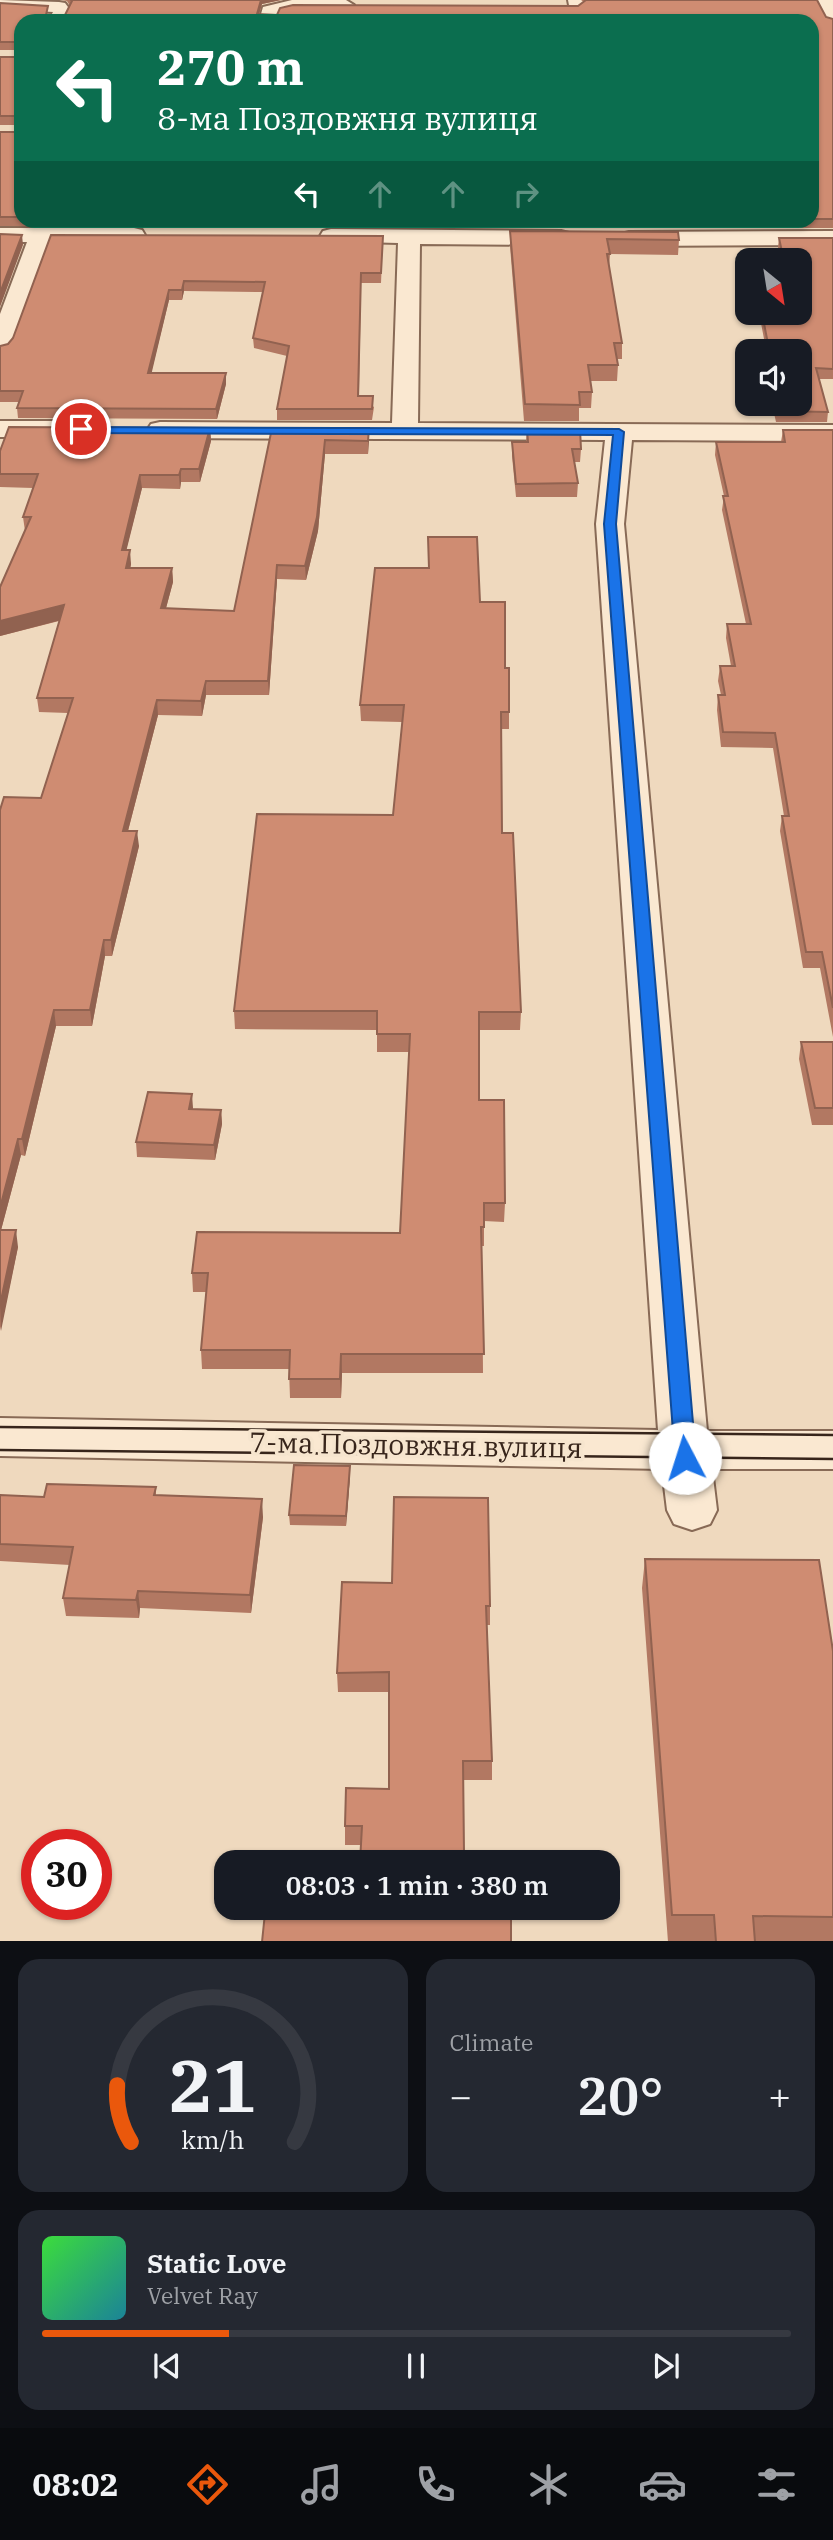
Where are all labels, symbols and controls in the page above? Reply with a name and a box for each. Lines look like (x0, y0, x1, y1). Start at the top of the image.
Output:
text: 270 m (157, 35, 304, 98)
icon: left (42, 42, 133, 133)
text: 8-ма Поздовжня вулиця (157, 97, 538, 139)
icon: left (288, 175, 326, 213)
icon: ahead (361, 175, 399, 213)
icon: ahead (434, 175, 472, 213)
icon: right (507, 175, 545, 213)
north arrow (735, 248, 812, 326)
map controls (735, 248, 812, 416)
button: sound (735, 339, 812, 416)
pin (51, 399, 111, 459)
icon: arrive (62, 410, 100, 448)
position arrow (648, 1421, 722, 1495)
street label: 7-ма Поздовжня вулиця (249, 1423, 583, 1466)
speed limit sign: 30 (21, 1829, 112, 1920)
text: 08:03 · 1 min · 380 m (286, 1868, 548, 1902)
text: Climate (450, 2027, 533, 2057)
text: 21 (169, 2037, 256, 2132)
text: 20° (577, 2062, 664, 2129)
text: − (450, 2071, 472, 2120)
text: + (768, 2071, 791, 2120)
text: km/h (181, 2122, 244, 2155)
text: Static Love (147, 2246, 286, 2280)
text: Velvet Ray (147, 2280, 258, 2310)
icon: previous (148, 2347, 186, 2385)
icon: pause (397, 2347, 435, 2385)
icon: next (647, 2347, 685, 2385)
icon: directions (183, 2460, 232, 2509)
icon: music (297, 2460, 346, 2509)
icon: phone (411, 2460, 460, 2509)
icon: climate (524, 2460, 573, 2509)
icon: car (638, 2460, 687, 2509)
icon: filters (752, 2460, 801, 2509)
text: 08:02 (32, 2463, 119, 2505)

